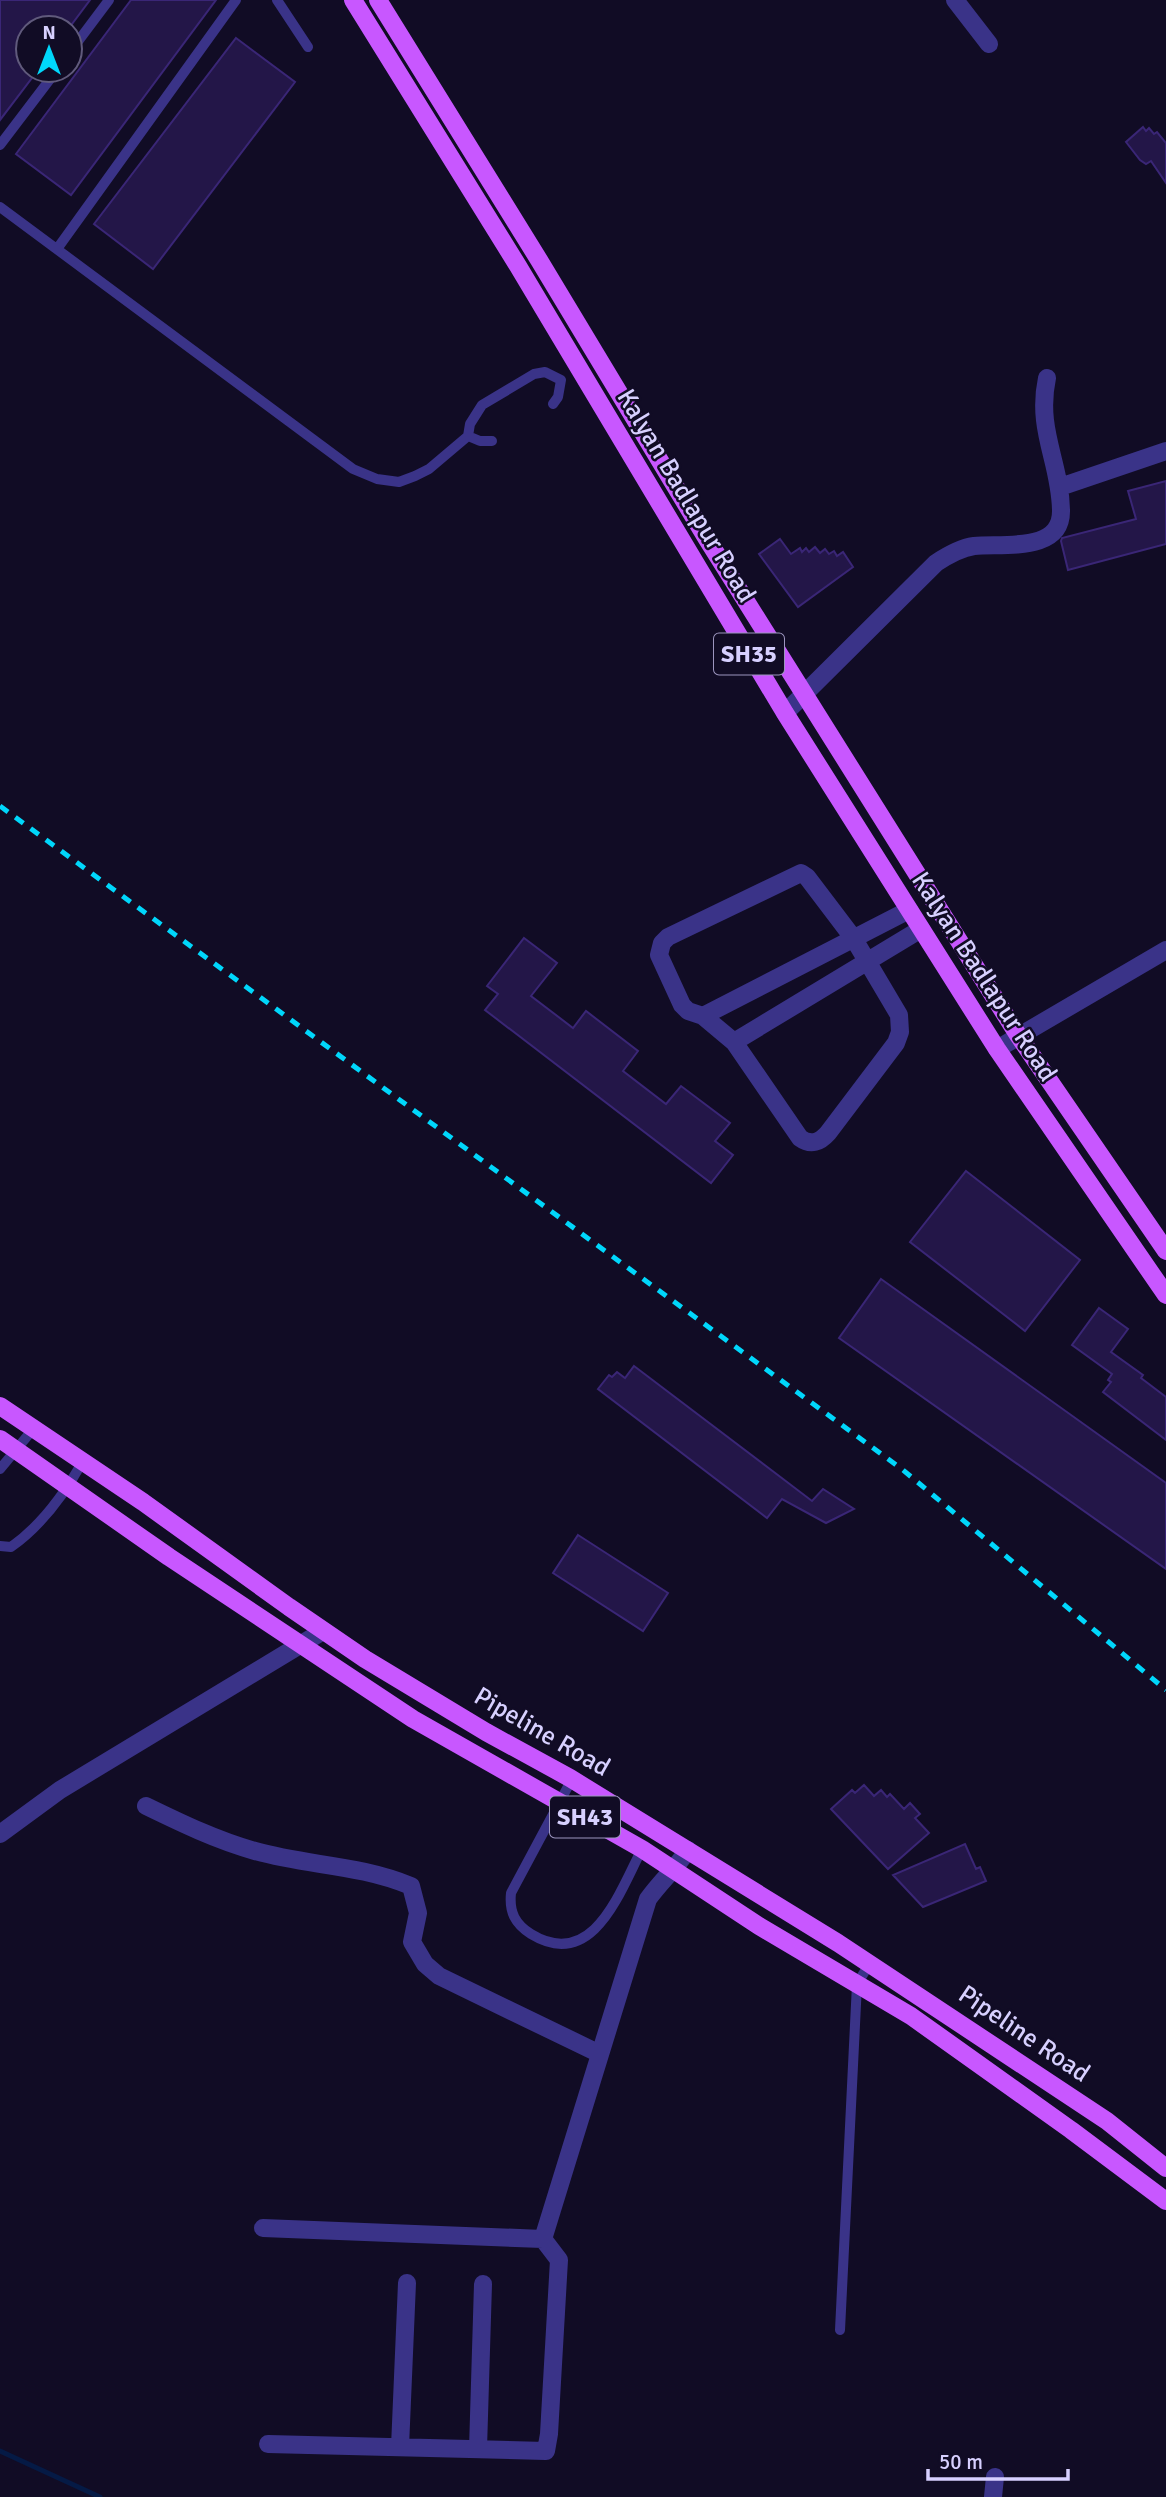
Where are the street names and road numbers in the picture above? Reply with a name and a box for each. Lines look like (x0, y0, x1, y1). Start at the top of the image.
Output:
street label: Kalyan Badlapur Road (610, 383, 762, 609)
road number: SH35 (714, 634, 784, 674)
street label: Kalyan Badlapur Road (904, 866, 1064, 1088)
street label: Pipeline Road (468, 1680, 616, 1784)
road number: SH43 (550, 1796, 620, 1838)
street label: Pipeline Road (952, 1978, 1096, 2090)

